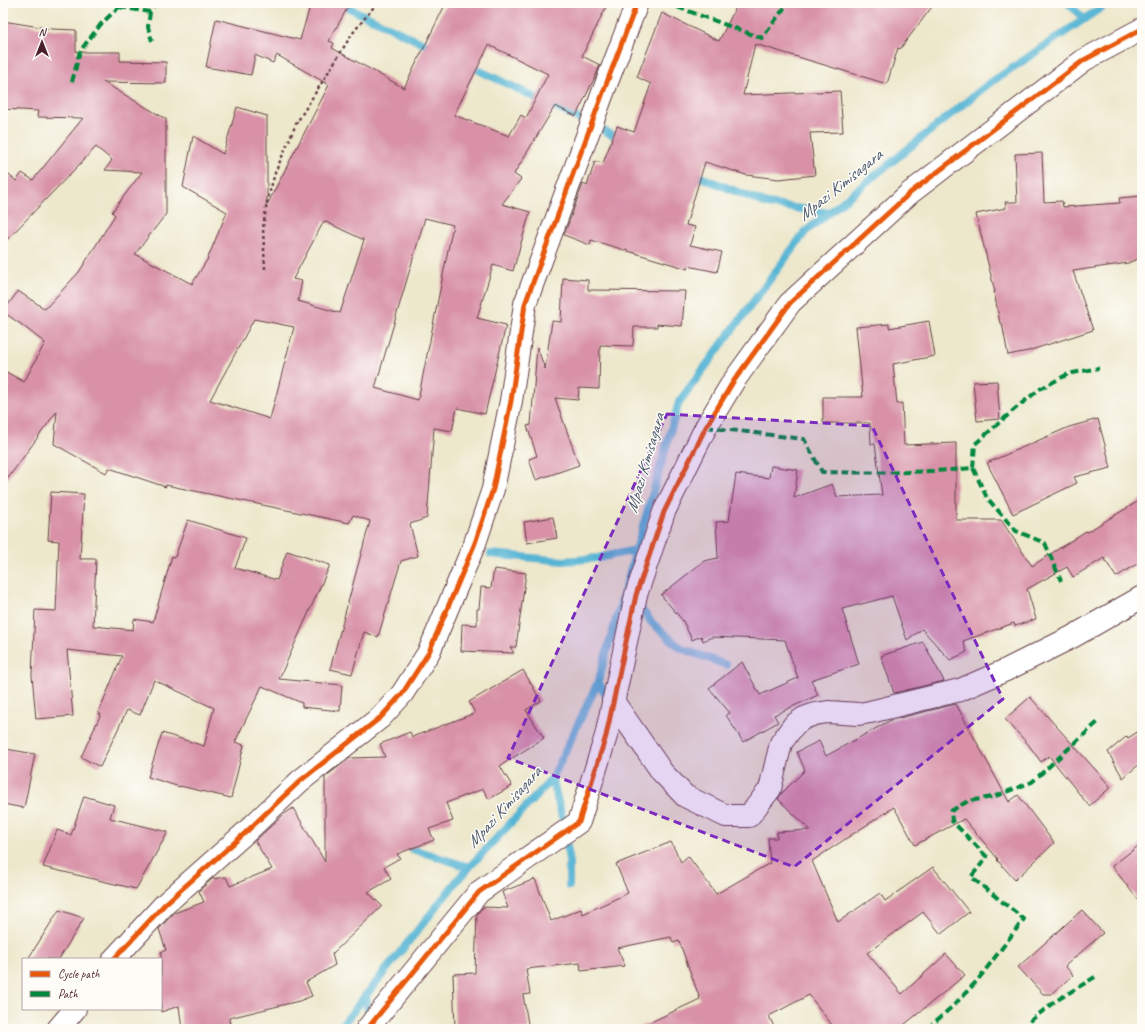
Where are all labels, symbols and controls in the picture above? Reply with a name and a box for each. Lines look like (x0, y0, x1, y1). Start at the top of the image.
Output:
north arrow (22, 22, 62, 62)
text: N (39, 25, 48, 39)
water label: Mpazi Kimisagara (794, 144, 888, 225)
water label: Mpazi Kimisagara (621, 409, 670, 515)
water label: Mpazi Kimisagara (462, 761, 547, 852)
legend (22, 958, 162, 1010)
text: Cycle path (58, 966, 100, 982)
text: Path (58, 986, 78, 1002)

